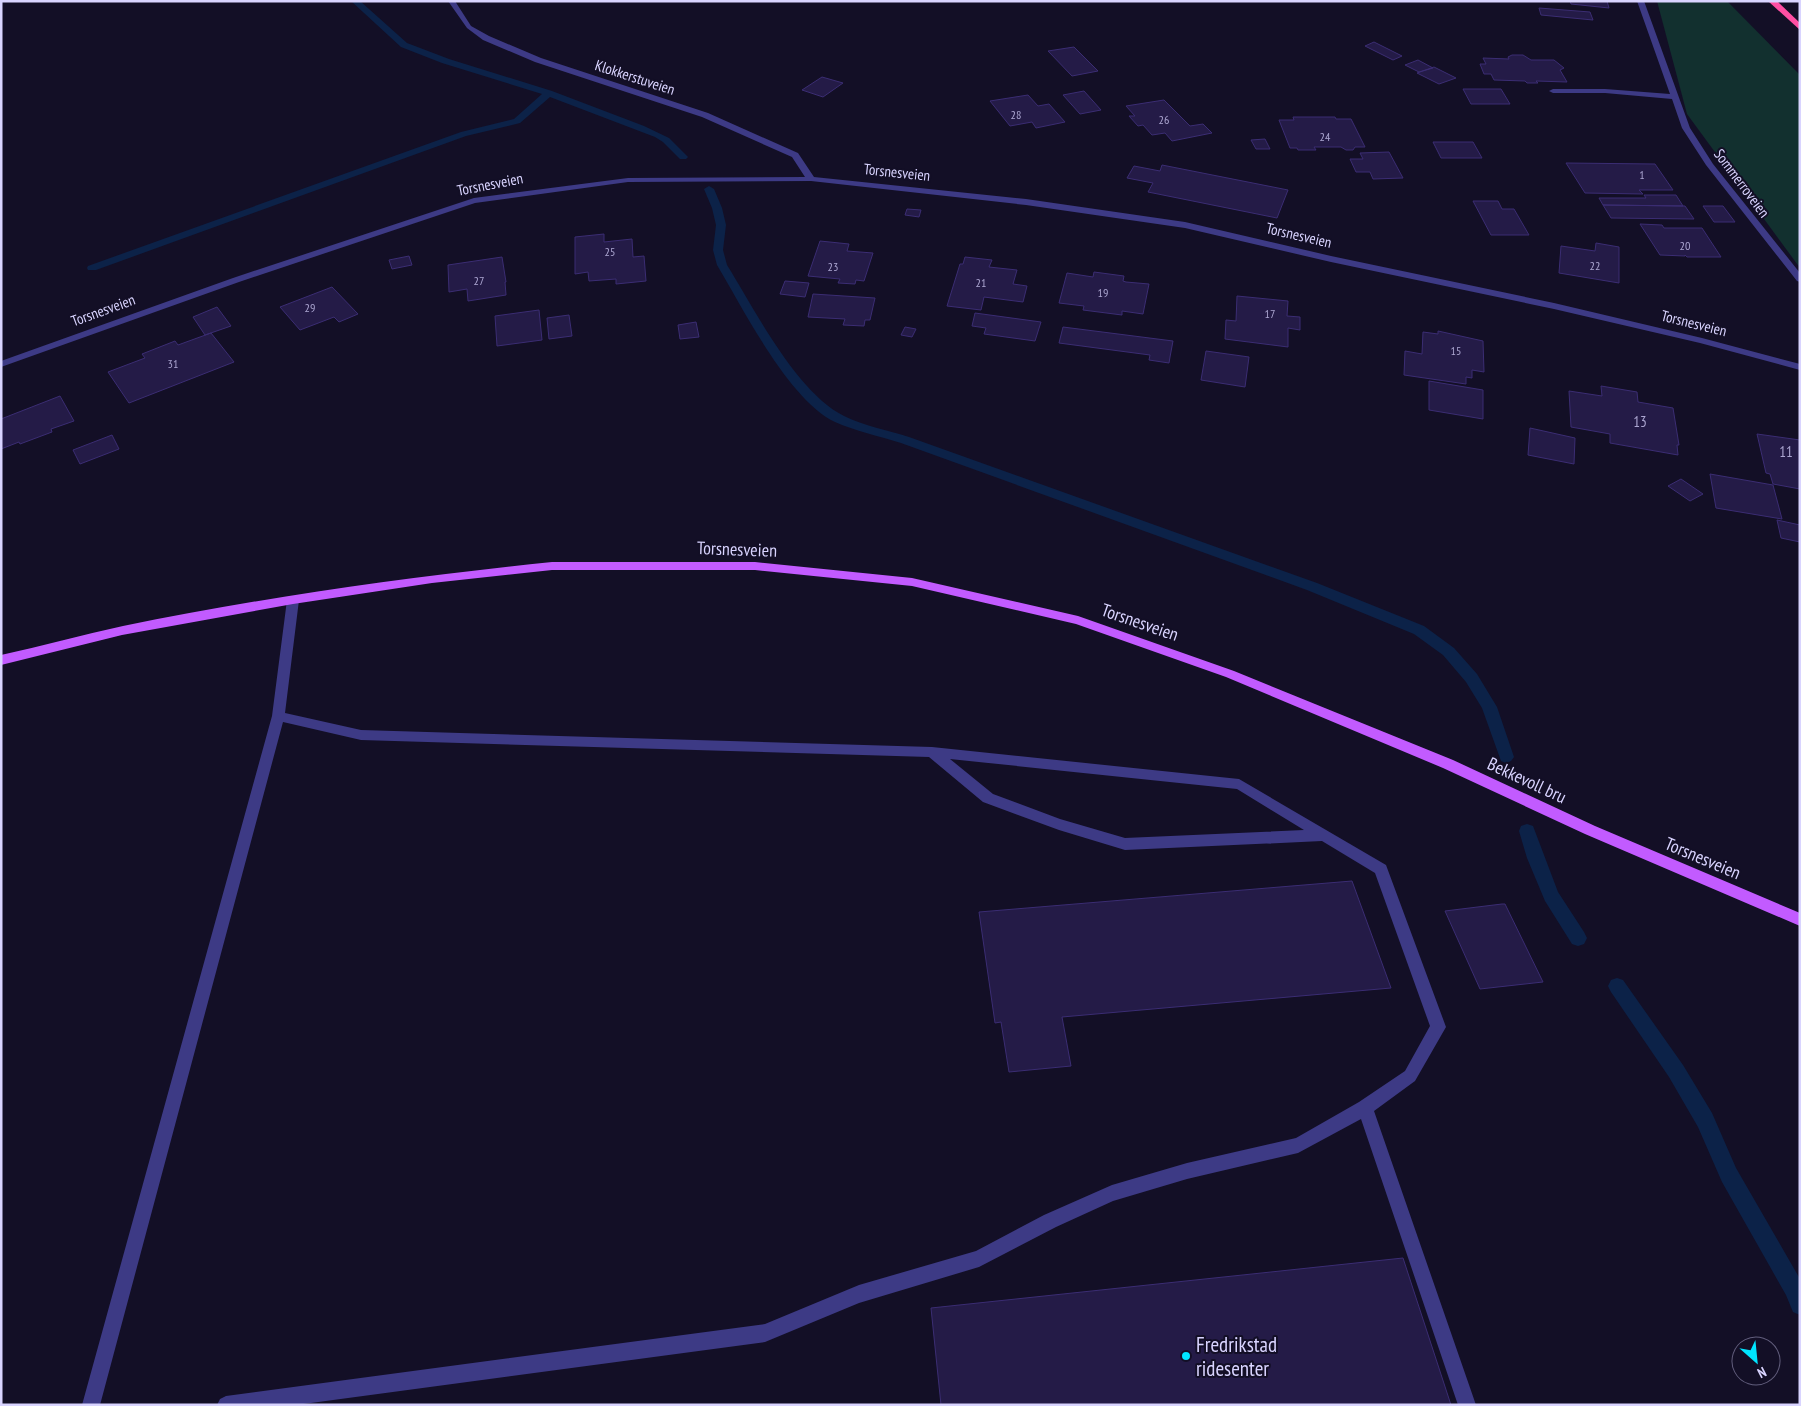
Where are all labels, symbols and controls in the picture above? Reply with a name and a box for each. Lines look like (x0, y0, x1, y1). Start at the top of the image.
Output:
street label: Klokkerstuveien (593, 55, 677, 99)
house number: 28 (1011, 107, 1021, 122)
house number: 26 (1159, 112, 1169, 127)
house number: 24 (1320, 129, 1331, 144)
street label: Sommerroveien (1710, 145, 1774, 221)
street label: Torsnesveien (863, 159, 931, 185)
house number: 1 (1639, 167, 1645, 182)
street label: Torsnesveien (455, 168, 525, 200)
street label: Torsnesveien (1264, 218, 1334, 252)
house number: 20 (1680, 238, 1690, 253)
house number: 25 (605, 244, 615, 259)
house number: 22 (1590, 258, 1600, 273)
house number: 23 (828, 259, 838, 274)
house number: 27 (474, 273, 484, 288)
house number: 21 (976, 275, 986, 290)
house number: 19 (1098, 285, 1108, 300)
street label: Torsnesveien (68, 290, 138, 330)
house number: 29 (305, 300, 315, 315)
house number: 17 (1265, 306, 1275, 321)
street label: Torsnesveien (1659, 306, 1729, 340)
house number: 15 (1451, 343, 1461, 358)
house number: 31 (168, 356, 178, 371)
house number: 13 (1633, 412, 1647, 431)
house number: 11 (1779, 442, 1793, 461)
street label: Torsnesveien (697, 536, 777, 562)
street label: Torsnesveien (1098, 598, 1182, 646)
street label: Bekkevoll bru (1484, 752, 1570, 808)
street label: Torsnesveien (1662, 832, 1744, 884)
place label: Fredrikstad ridesenter (1196, 1331, 1277, 1382)
north arrow (1731, 1336, 1781, 1386)
marker: Fredrikstad ridesenter (1180, 1350, 1192, 1362)
text: N (1754, 1363, 1769, 1382)

